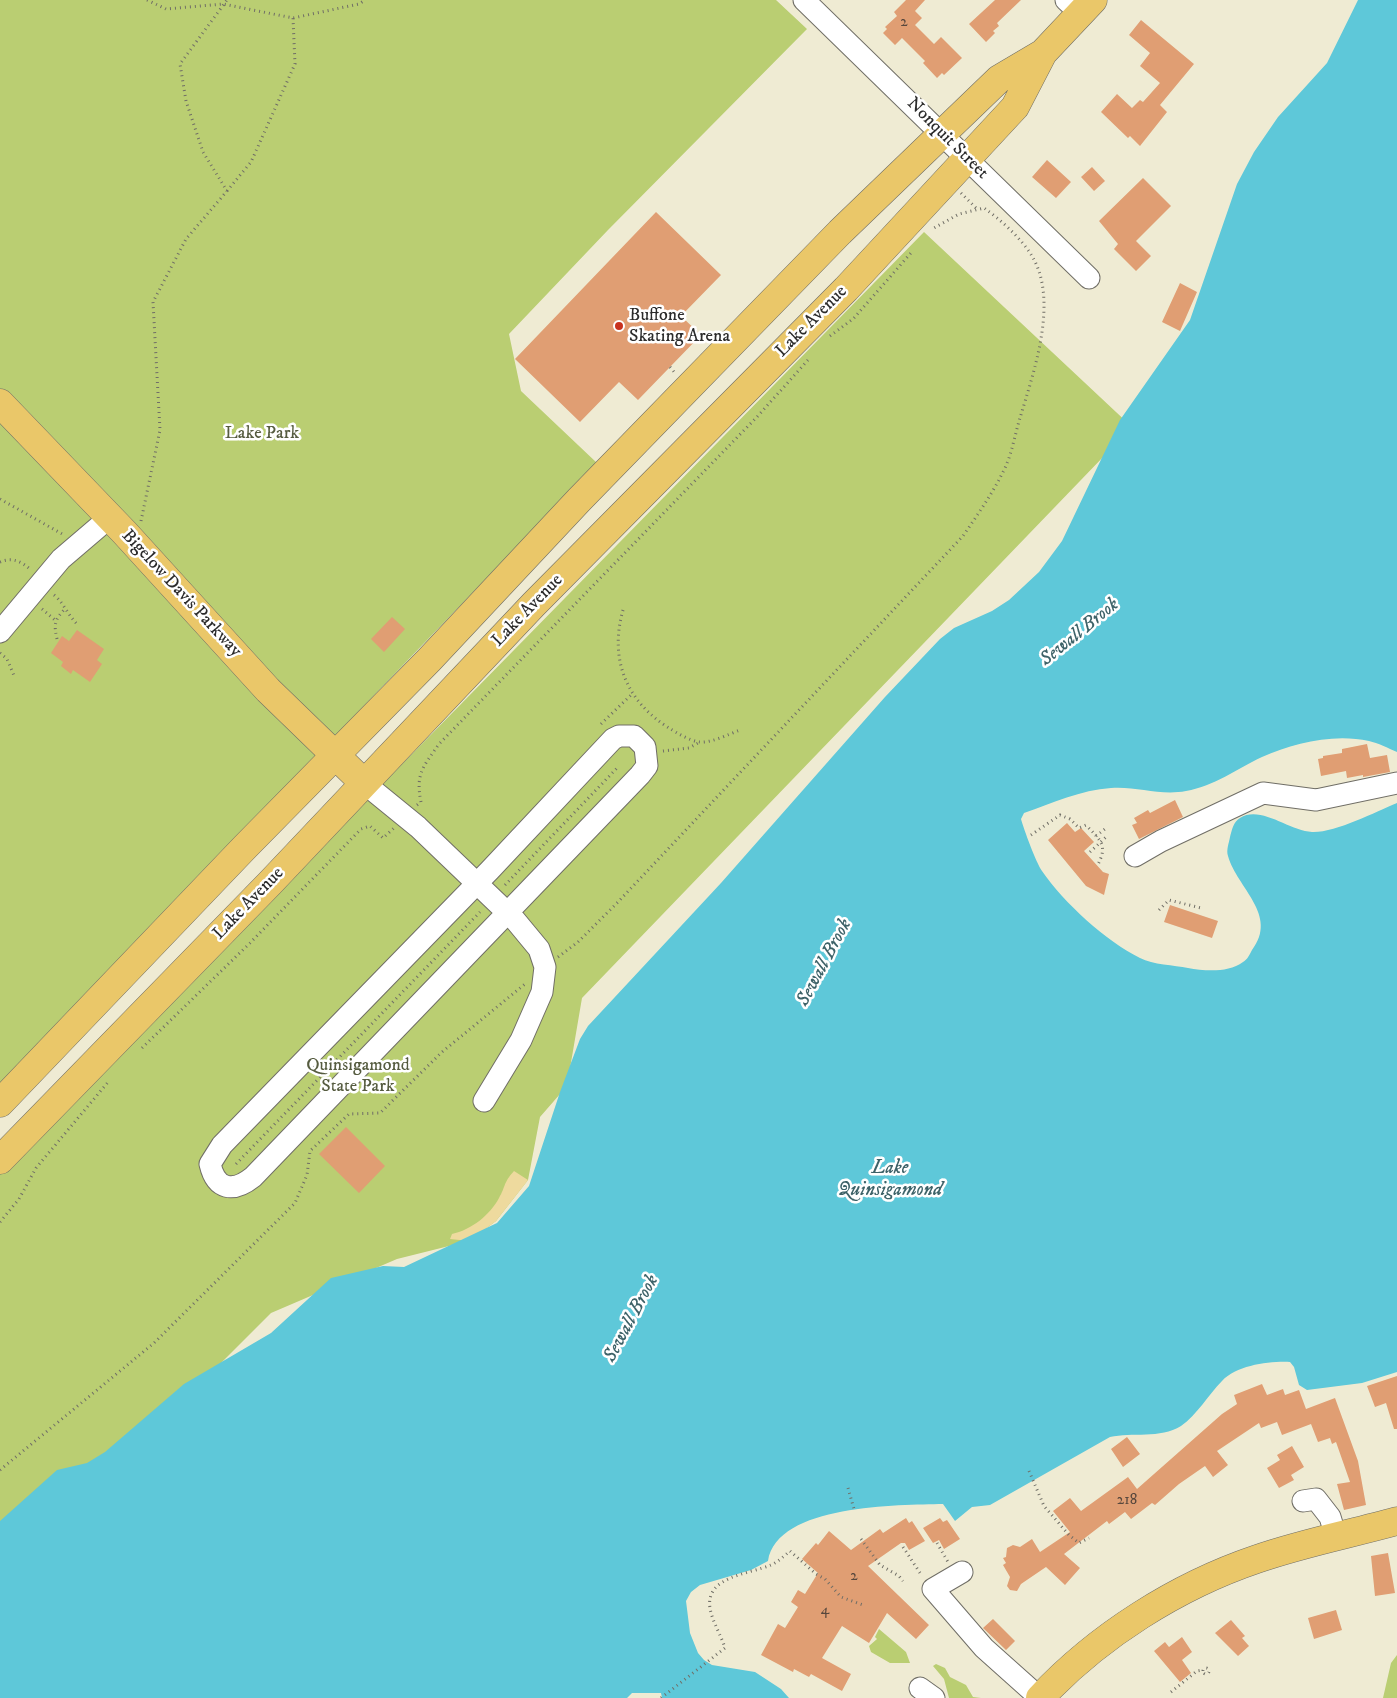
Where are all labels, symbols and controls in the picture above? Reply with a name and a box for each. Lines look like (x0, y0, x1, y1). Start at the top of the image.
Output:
house number: 2 (900, 14, 908, 32)
street label: Nonquit Street (902, 94, 992, 184)
street label: Lake Avenue (772, 282, 852, 362)
place label: Buffone Skating Arena (629, 305, 730, 348)
marker: Buffone Skating Arena (613, 320, 625, 332)
park label: Lake Park (225, 423, 299, 445)
street label: Bigelow Davis Parkway (116, 526, 246, 662)
street label: Lake Avenue (488, 570, 568, 652)
water label: Sewall Brook (1036, 594, 1124, 672)
street label: Lake Avenue (209, 863, 289, 945)
water label: Sewall Brook (793, 916, 857, 1010)
park label: Quinsigamond State Park (306, 1055, 410, 1098)
water label: Lake Quinsigamond (838, 1158, 942, 1202)
water label: Sewall Brook (600, 1272, 664, 1366)
house number: 218 (1117, 1492, 1137, 1510)
house number: 2 (850, 1568, 858, 1586)
house number: 4 (821, 1602, 829, 1620)

